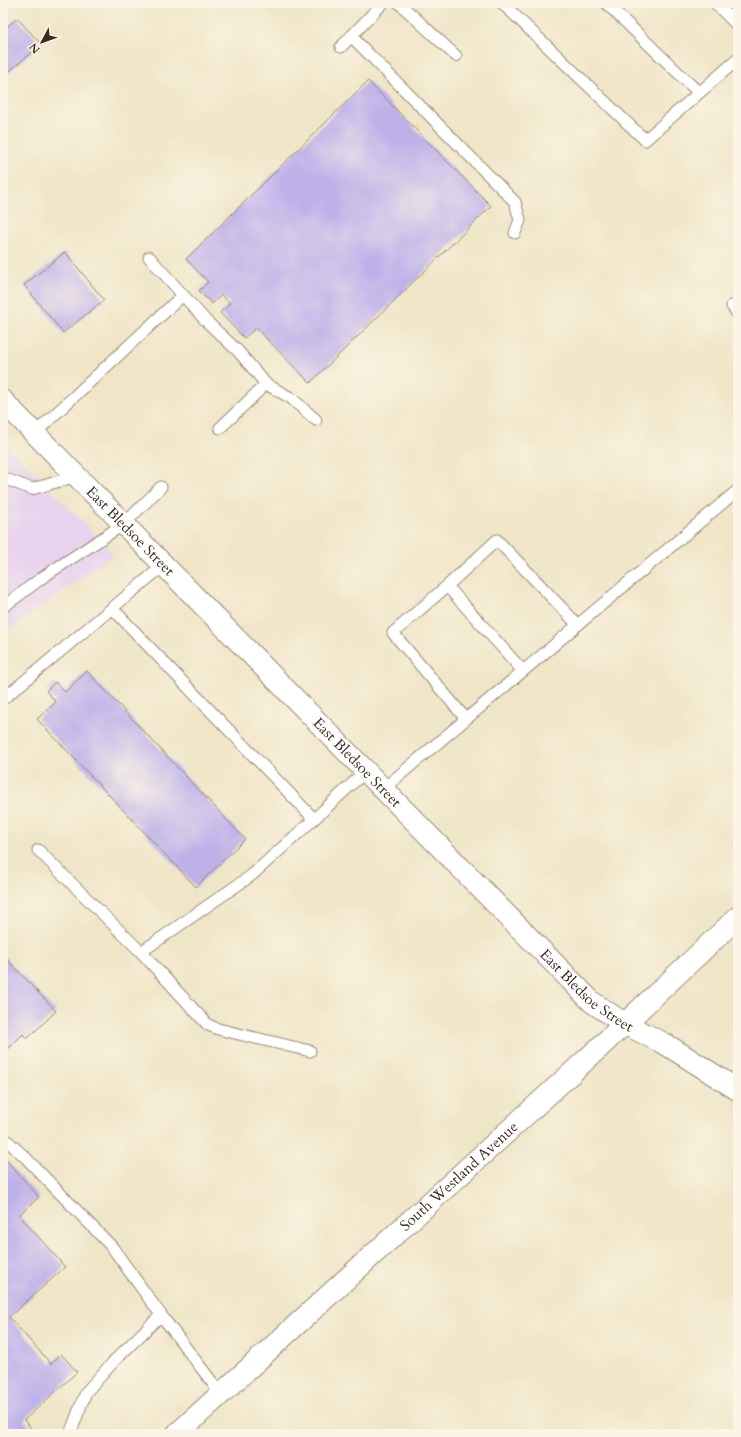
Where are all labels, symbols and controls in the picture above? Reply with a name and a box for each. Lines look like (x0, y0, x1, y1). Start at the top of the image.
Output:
north arrow (22, 22, 62, 62)
text: N (26, 39, 44, 57)
street label: East Bledsoe Street (82, 482, 179, 580)
street label: East Bledsoe Street (309, 713, 406, 812)
street label: East Bledsoe Street (535, 944, 637, 1037)
street label: South Westland Avenue (395, 1117, 522, 1235)

